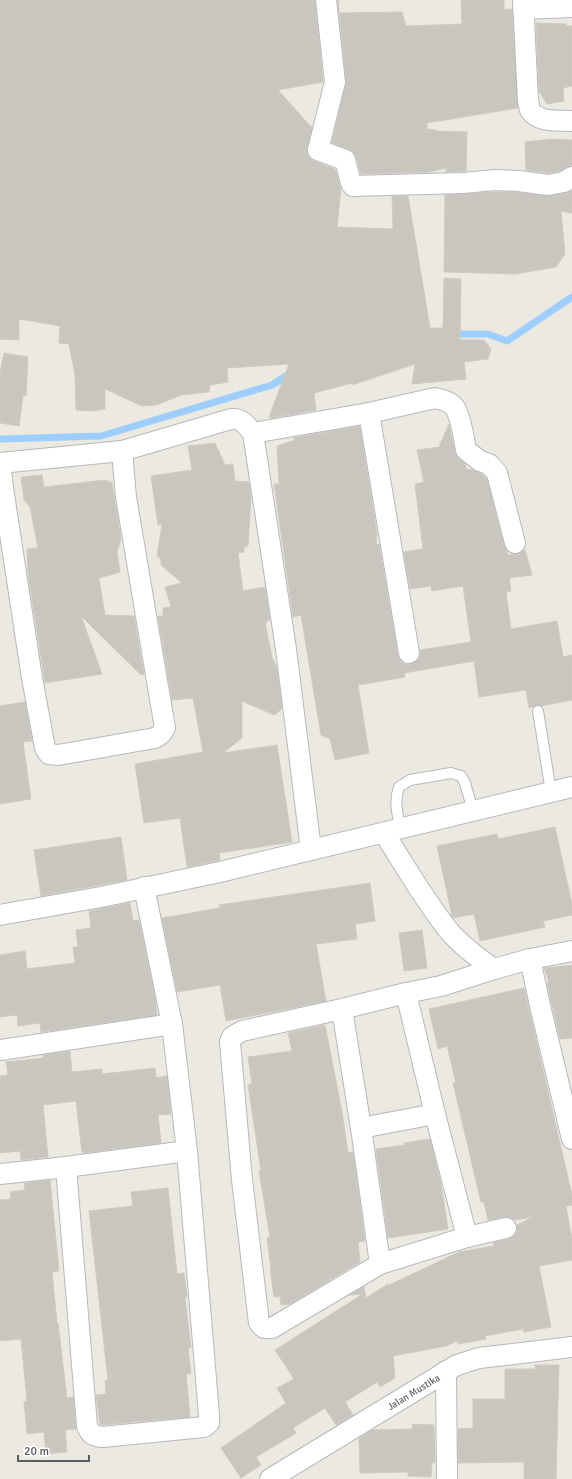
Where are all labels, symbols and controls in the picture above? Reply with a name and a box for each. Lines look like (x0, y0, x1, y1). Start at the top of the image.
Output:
street label: Jalan Mustika (386, 1372, 442, 1413)
scale bar (18, 1437, 89, 1463)
text: 20 m (24, 1444, 49, 1459)

